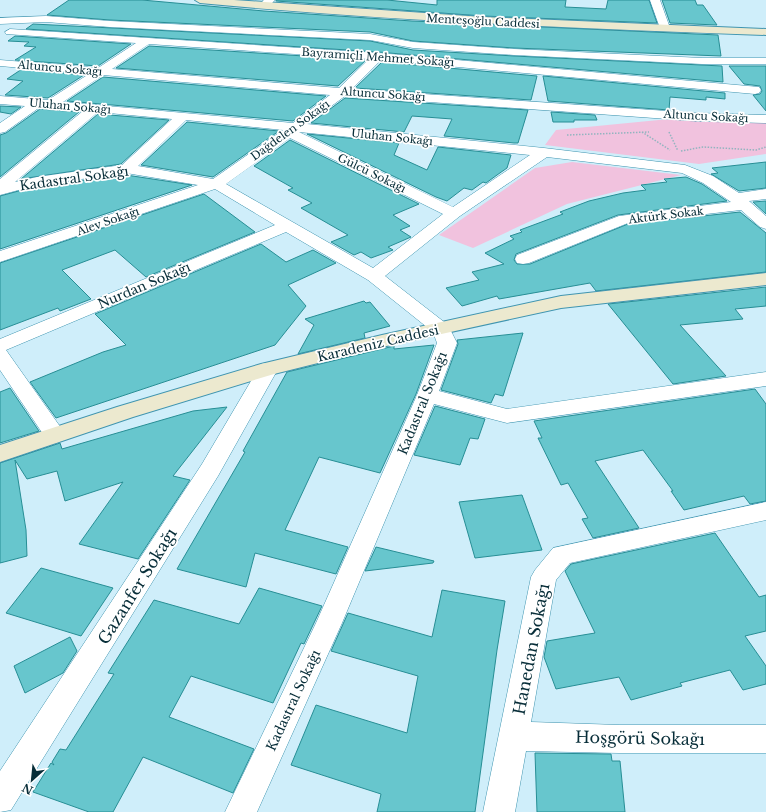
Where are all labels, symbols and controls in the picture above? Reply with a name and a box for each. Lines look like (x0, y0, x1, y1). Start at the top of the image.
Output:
street label: Menteşoğlu Caddesi (426, 11, 540, 31)
street label: Bayramiçli Mehmet Sokağı (301, 45, 455, 69)
street label: Altuncu Sokağı (16, 57, 103, 79)
street label: Altuncu Sokağı (339, 84, 426, 104)
street label: Uluhan Sokağı (28, 95, 112, 117)
street label: Dağdelen Sokağı (248, 97, 332, 163)
street label: Altuncu Sokağı (662, 107, 749, 125)
street label: Uluhan Sokağı (350, 126, 434, 148)
street label: Gülcü Sokağı (335, 150, 409, 196)
street label: Kadastral Sokağı (19, 162, 130, 195)
street label: Aktürk Sokak (627, 203, 705, 227)
street label: Alev Sokağı (74, 204, 141, 239)
street label: Nurdan Sokağı (95, 258, 194, 313)
street label: Karadeniz Caddesi (316, 321, 441, 366)
street label: Kadastral Sokağı (394, 349, 451, 457)
street label: Gazanfer Sokağı (93, 524, 181, 648)
street label: Hanedan Sokağı (508, 581, 554, 717)
street label: Kadastral Sokağı (263, 646, 325, 754)
street label: Hoşgörü Sokağı (575, 727, 705, 749)
north arrow (12, 760, 52, 800)
text: N (19, 780, 35, 797)

